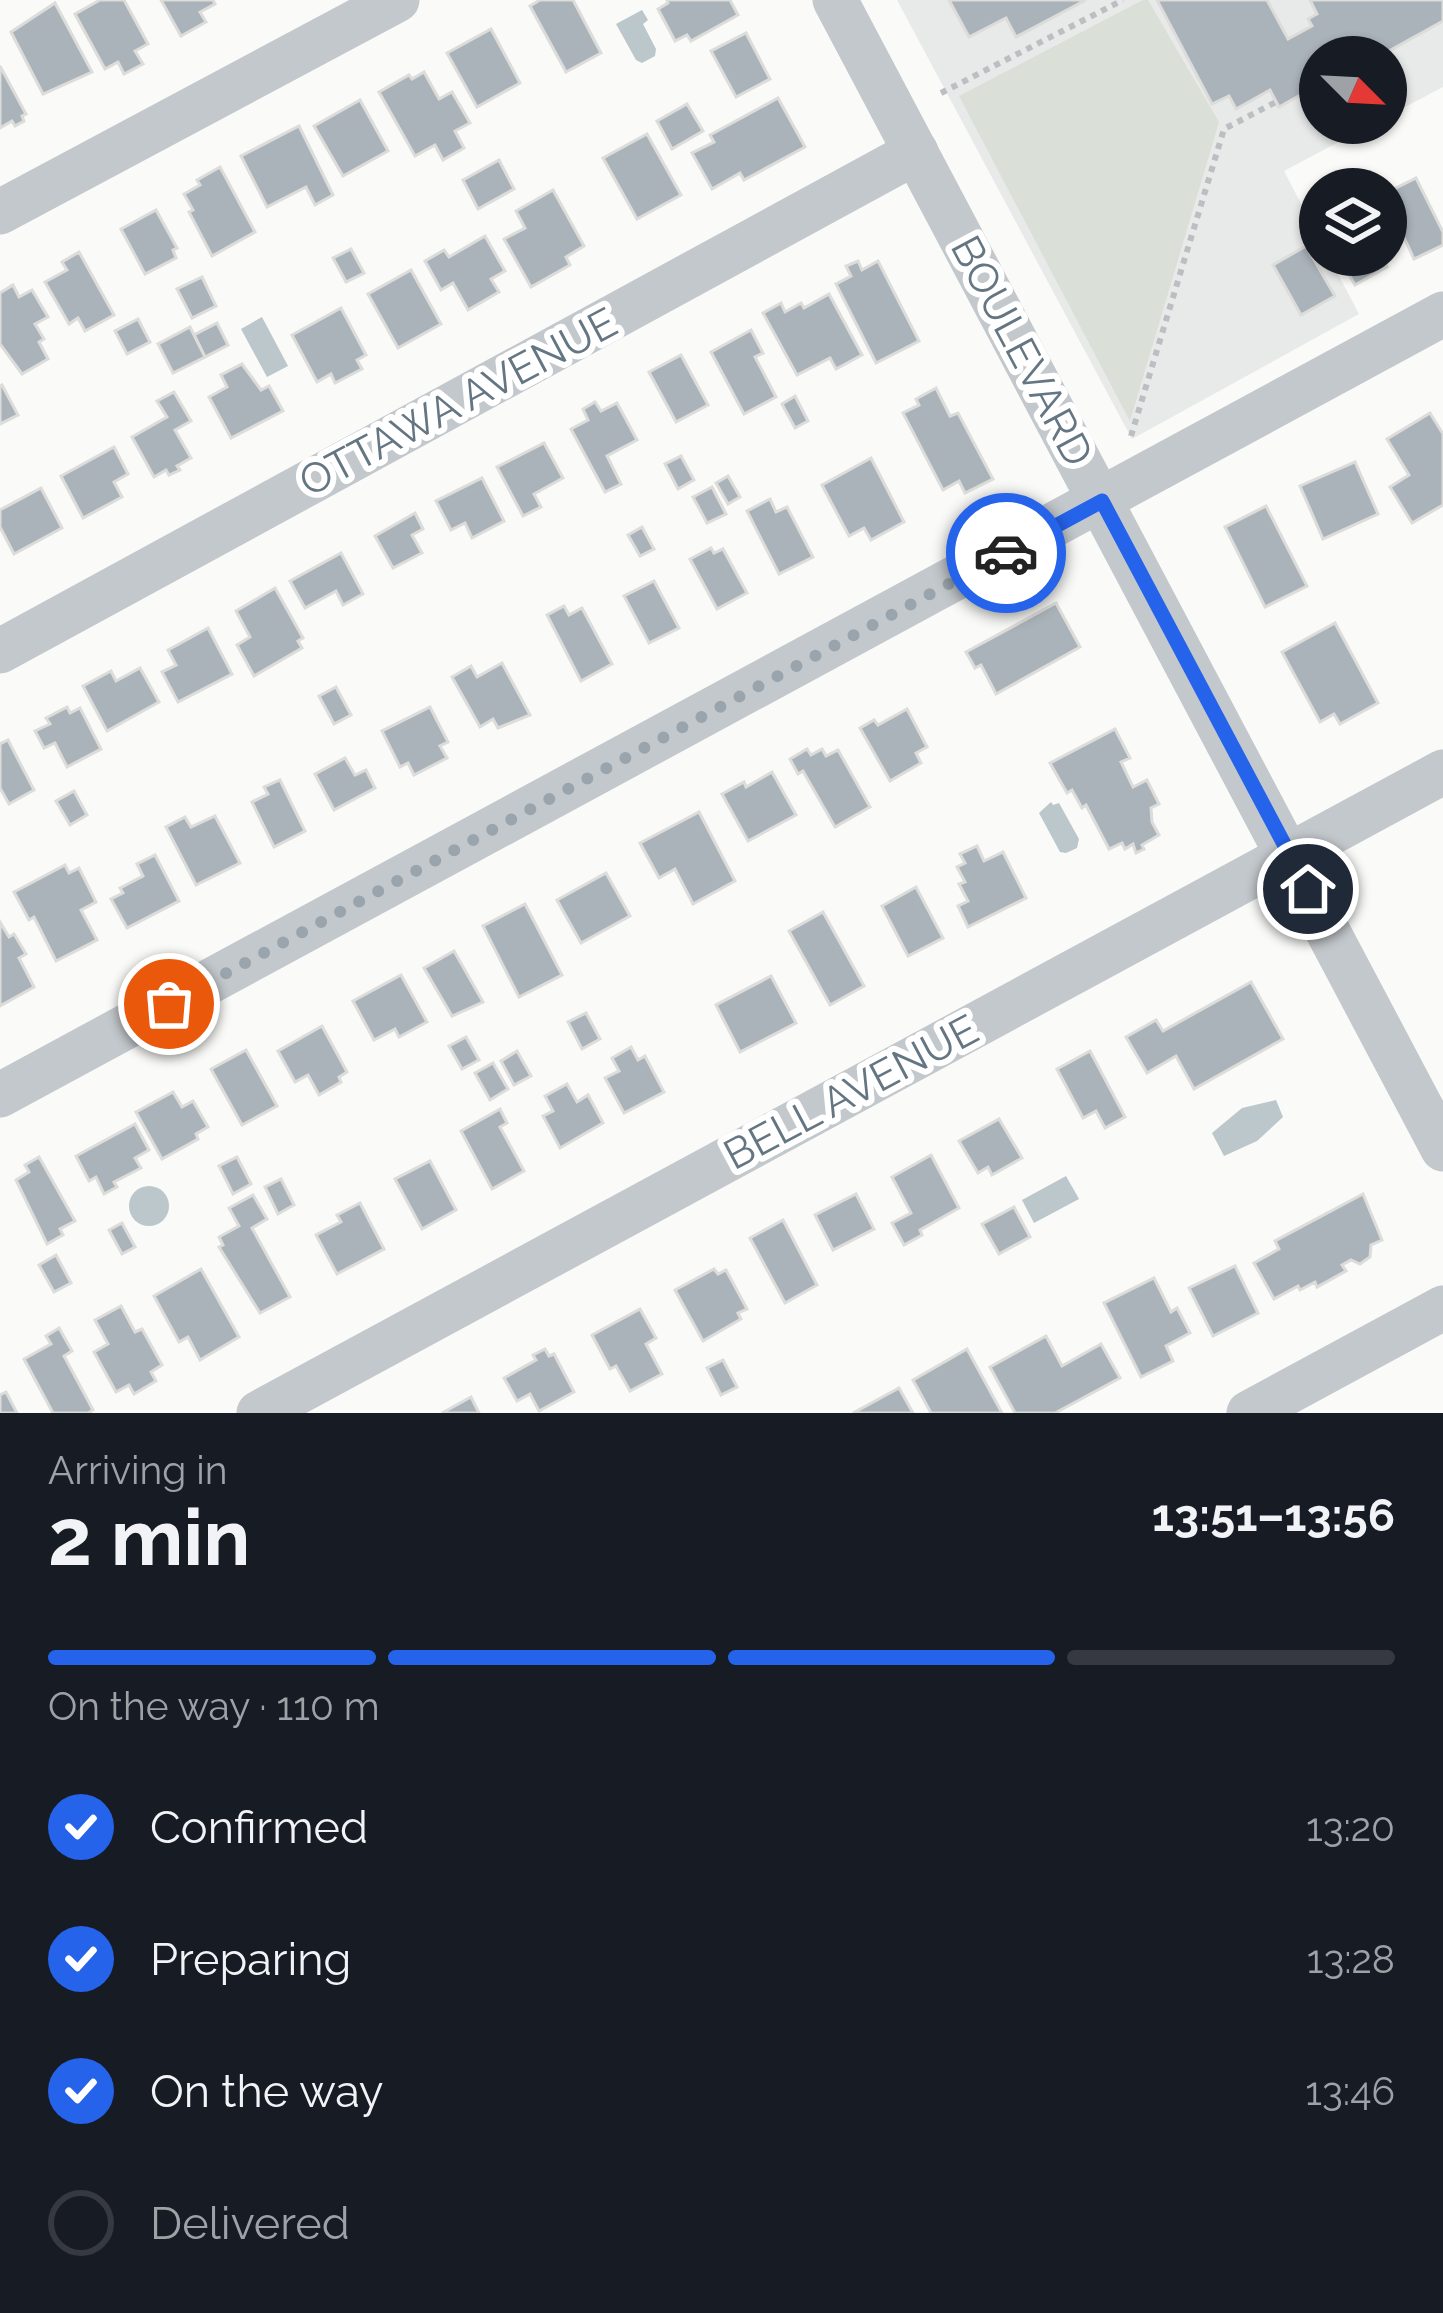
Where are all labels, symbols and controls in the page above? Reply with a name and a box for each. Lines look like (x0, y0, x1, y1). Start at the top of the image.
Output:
north arrow (1299, 36, 1407, 144)
map controls (1299, 36, 1407, 276)
button: layers (1299, 168, 1407, 276)
street label: BOULEVARD (941, 228, 1103, 474)
street label: OTTAWA AVENUE (291, 298, 625, 506)
courier (946, 493, 1066, 613)
icon: car (973, 520, 1039, 586)
pin (1257, 838, 1359, 940)
icon: home (1275, 856, 1341, 922)
pin (118, 953, 220, 1055)
icon: bag (136, 971, 202, 1037)
street label: BELL AVENUE (716, 1005, 986, 1179)
text: Arriving in (48, 1447, 228, 1493)
text: 13:51–13:56 (1152, 1489, 1395, 1542)
text: 2 min (48, 1492, 250, 1583)
text: On the way · 110 m (48, 1683, 380, 1729)
icon: check (48, 1794, 114, 1860)
text: Confirmed (150, 1801, 368, 1854)
text: 13:20 (1306, 1804, 1395, 1850)
icon: check (48, 1926, 114, 1992)
text: Preparing (150, 1933, 351, 1986)
text: 13:28 (1307, 1936, 1395, 1982)
icon: check (48, 2058, 114, 2124)
text: On the way (150, 2065, 384, 2118)
text: 13:46 (1305, 2068, 1395, 2114)
text: Delivered (150, 2197, 350, 2250)

